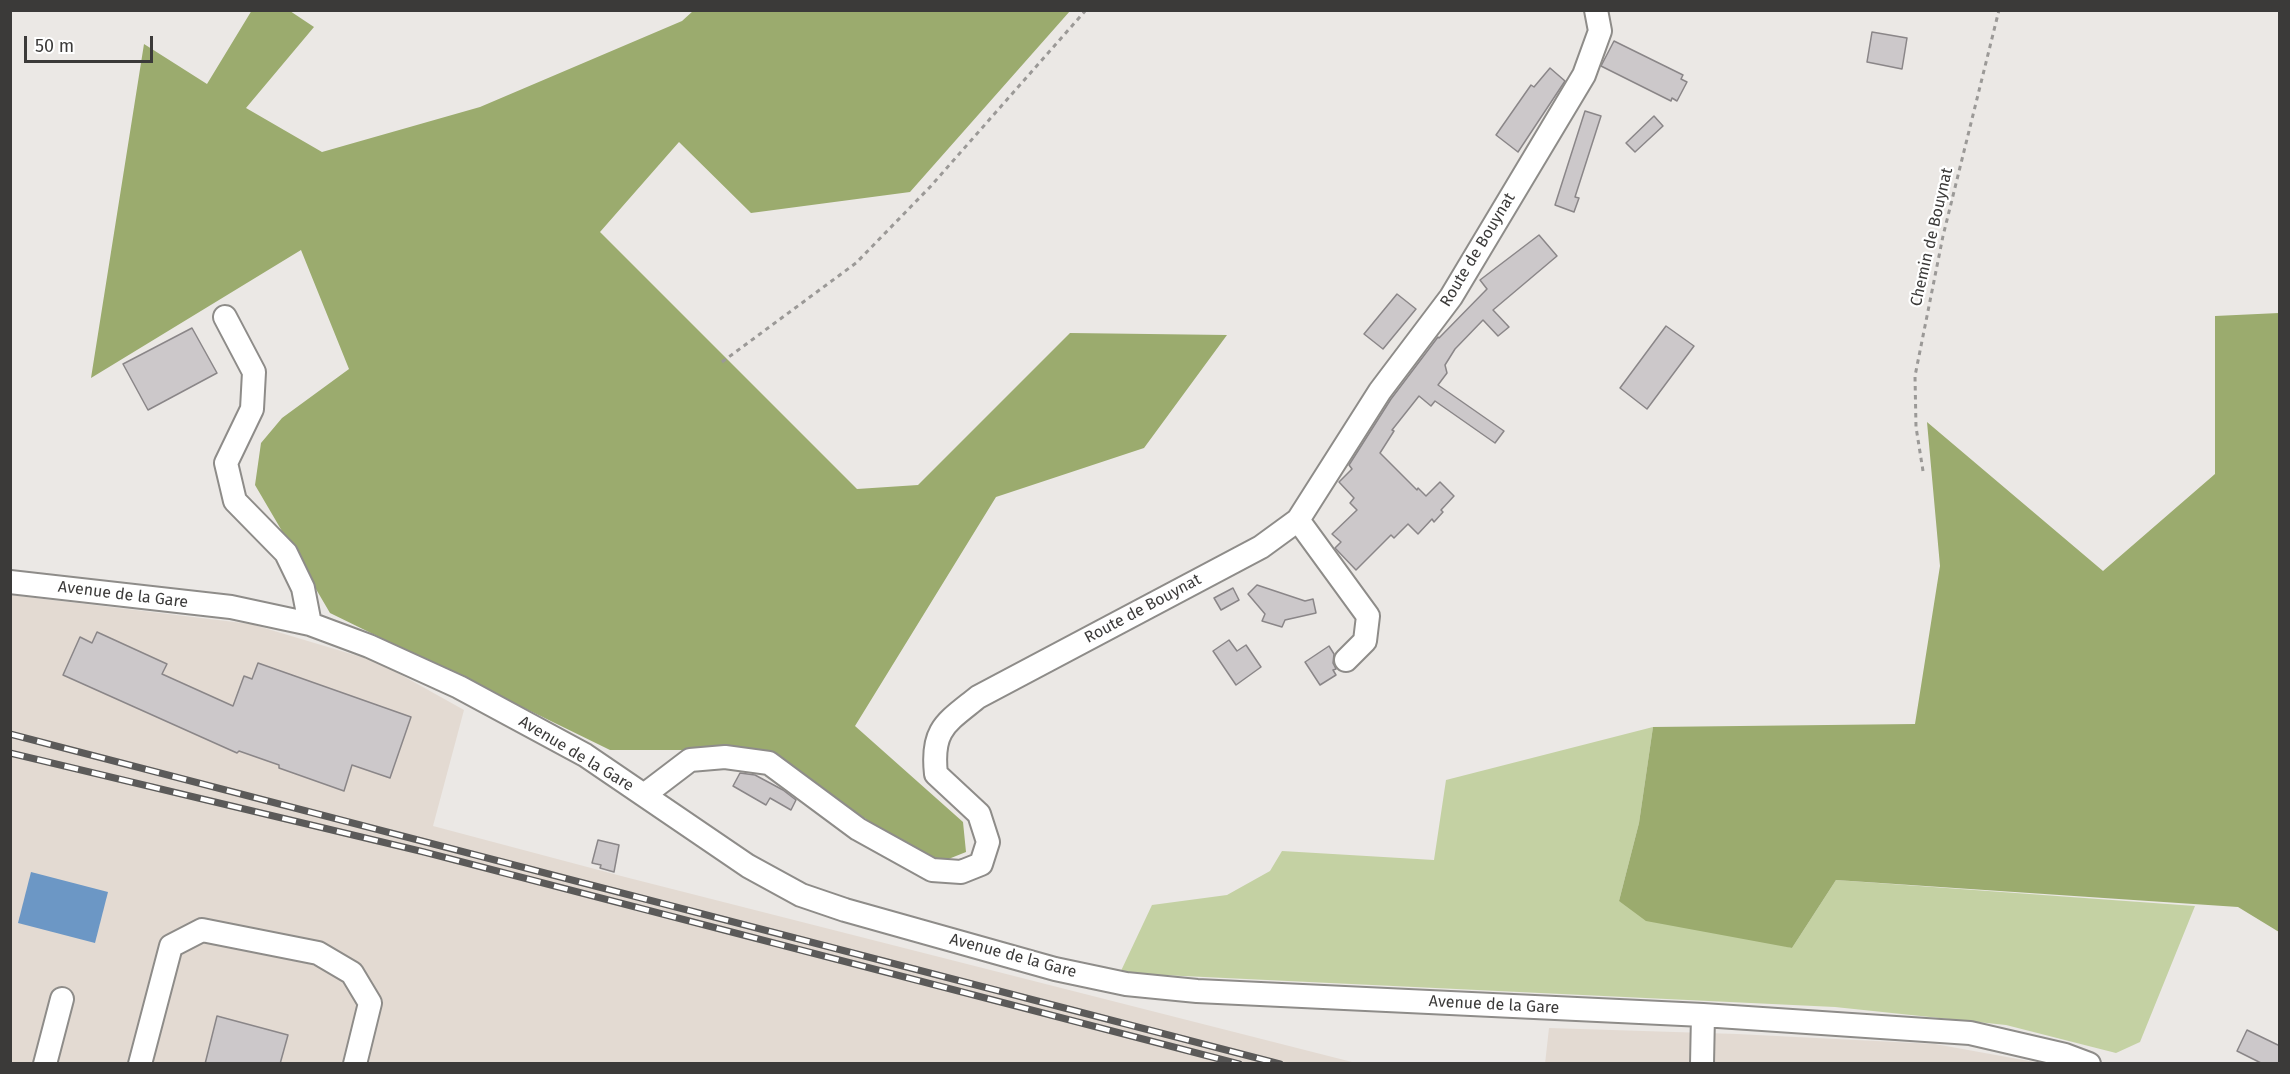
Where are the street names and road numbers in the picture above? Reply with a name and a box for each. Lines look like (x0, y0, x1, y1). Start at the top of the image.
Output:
street label: Chemin de Bouynat (1907, 166, 1957, 308)
street label: Route de Bouynat (1436, 190, 1520, 310)
street label: Route de Bouynat (1081, 570, 1205, 648)
street label: Avenue de la Gare (57, 578, 189, 612)
street label: Avenue de la Gare (515, 712, 637, 796)
street label: Avenue de la Gare (947, 930, 1079, 982)
street label: Avenue de la Gare (1428, 992, 1560, 1018)

